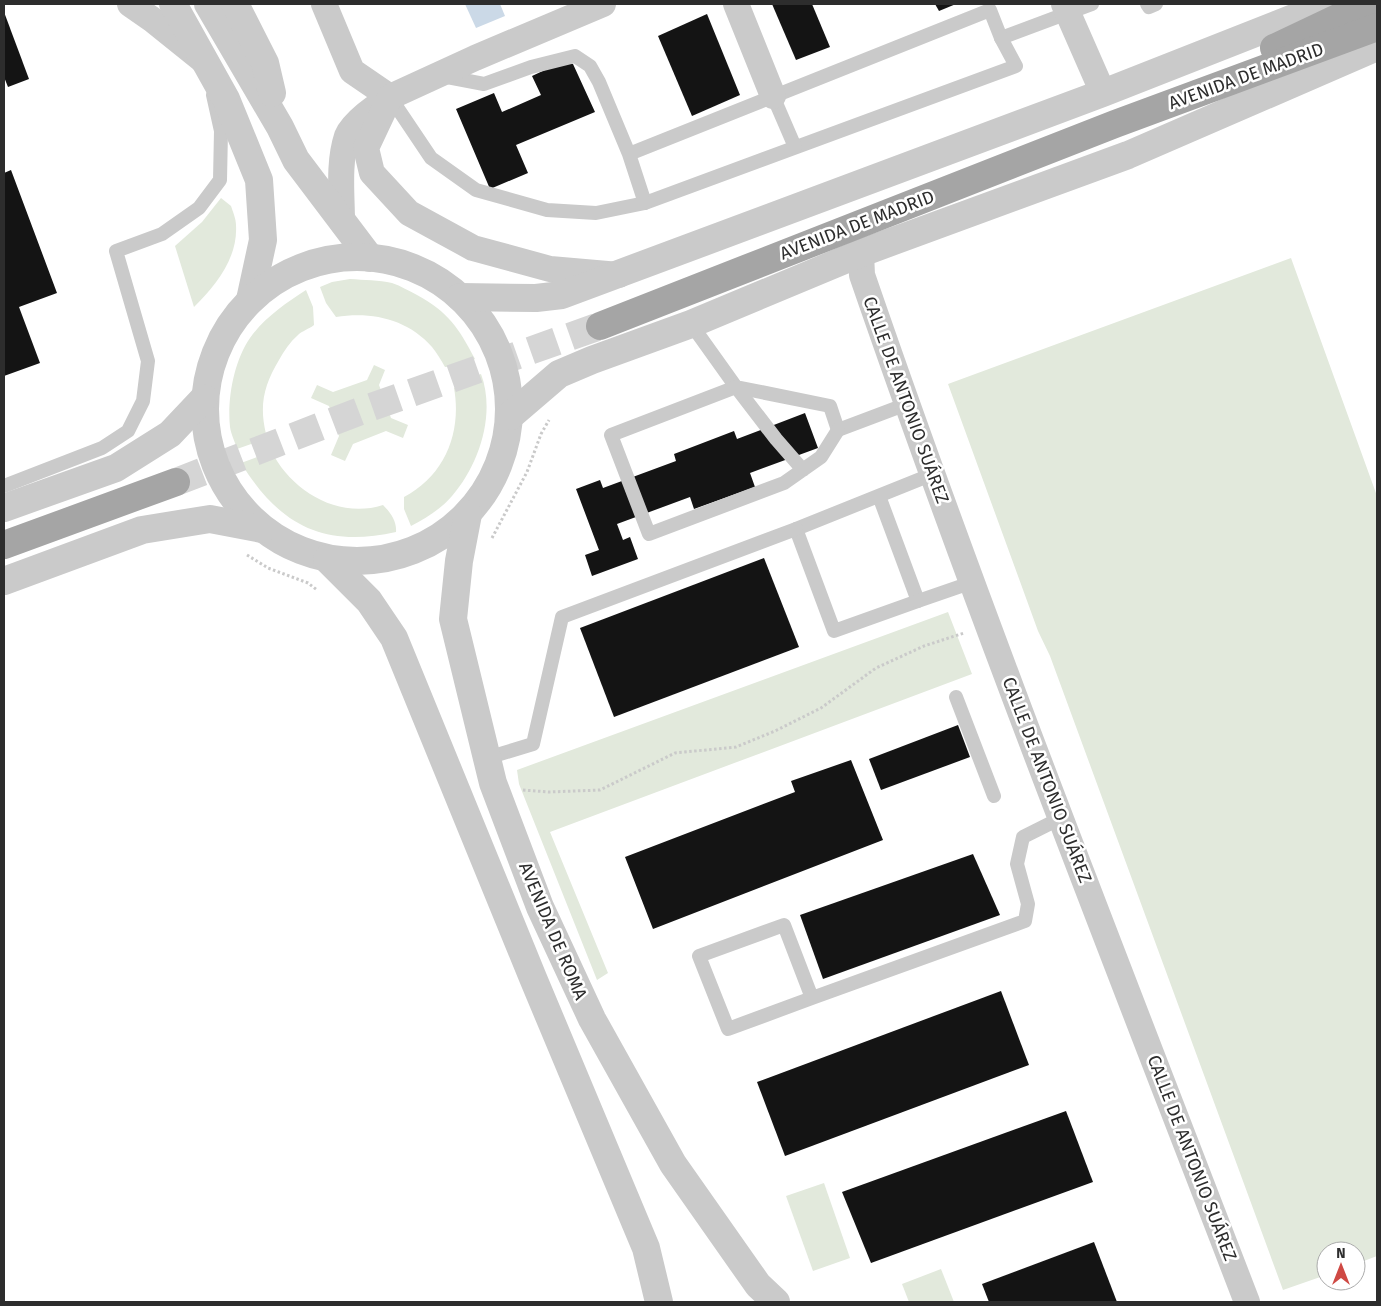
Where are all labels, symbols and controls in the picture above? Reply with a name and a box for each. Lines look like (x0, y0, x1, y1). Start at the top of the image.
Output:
street label: AVENIDA DE MADRID (1165, 38, 1327, 114)
street label: AVENIDA DE MADRID (777, 185, 937, 265)
street label: CALLE DE ANTONIO SUÁREZ (858, 293, 955, 507)
street label: CALLE DE ANTONIO SUÁREZ (998, 674, 1097, 886)
street label: AVENIDA DE ROMA (514, 859, 592, 1004)
street label: CALLE DE ANTONIO SUÁREZ (1143, 1052, 1242, 1264)
north arrow (1316, 1241, 1366, 1291)
text: N (1336, 1245, 1346, 1262)

